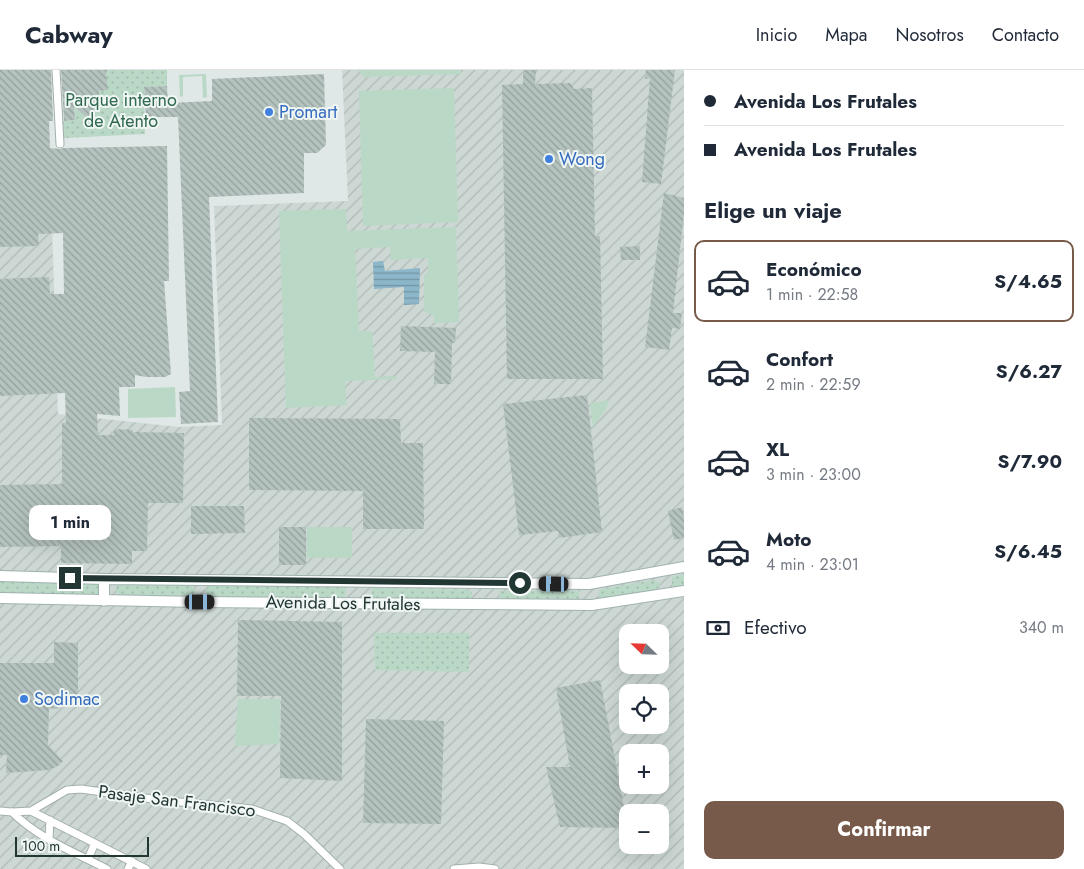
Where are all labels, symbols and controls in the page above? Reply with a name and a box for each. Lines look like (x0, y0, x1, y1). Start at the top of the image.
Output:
text: Cabway (25, 17, 113, 52)
text: Inicio (756, 22, 797, 48)
text: Mapa (825, 22, 867, 48)
text: Nosotros (895, 22, 964, 48)
text: Contacto (992, 22, 1059, 48)
park label: Parque interno de Atento (65, 87, 177, 134)
text: Avenida Los Frutales (734, 88, 917, 115)
place label: Promart (279, 99, 338, 125)
marker: Promart (263, 106, 275, 118)
text: Avenida Los Frutales (734, 136, 917, 163)
place label: Wong (559, 146, 605, 172)
marker: Wong (543, 153, 555, 165)
text: Elige un viaje (704, 194, 842, 226)
text: Económico (766, 256, 862, 283)
icon: car (706, 259, 751, 304)
text: S/4.65 (994, 268, 1062, 295)
text: 1 min · 22:58 (766, 283, 858, 306)
text: Confort (766, 346, 833, 373)
icon: car (706, 349, 751, 394)
text: S/6.27 (996, 358, 1062, 385)
text: 2 min · 22:59 (766, 373, 861, 396)
text: XL (766, 436, 789, 463)
icon: car (706, 439, 751, 484)
text: S/7.90 (998, 448, 1062, 475)
text: 3 min · 23:00 (766, 463, 861, 486)
callout: 1 min (29, 506, 111, 540)
text: 1 min (50, 511, 90, 534)
text: Moto (766, 526, 811, 553)
icon: car (706, 529, 751, 574)
text: S/6.45 (994, 538, 1062, 565)
text: 4 min · 23:01 (766, 553, 859, 576)
route end (59, 567, 81, 589)
route start (509, 572, 531, 594)
car (538, 576, 569, 592)
street label: Avenida Los Frutales (265, 589, 421, 617)
car (185, 595, 215, 610)
icon: cash (704, 614, 732, 642)
text: Efectivo (744, 614, 807, 641)
text: 340 m (1019, 616, 1064, 639)
north arrow (619, 624, 669, 674)
map controls (619, 624, 669, 854)
button: locate (619, 684, 669, 734)
place label: Sodimac (34, 686, 100, 712)
marker: Sodimac (18, 693, 30, 705)
button: + (619, 744, 669, 794)
street label: Pasaje San Francisco (97, 778, 257, 824)
button: Confirmar (704, 801, 1064, 859)
button: − (619, 804, 669, 854)
scale bar (15, 834, 149, 857)
text: 100 m (22, 836, 60, 856)

